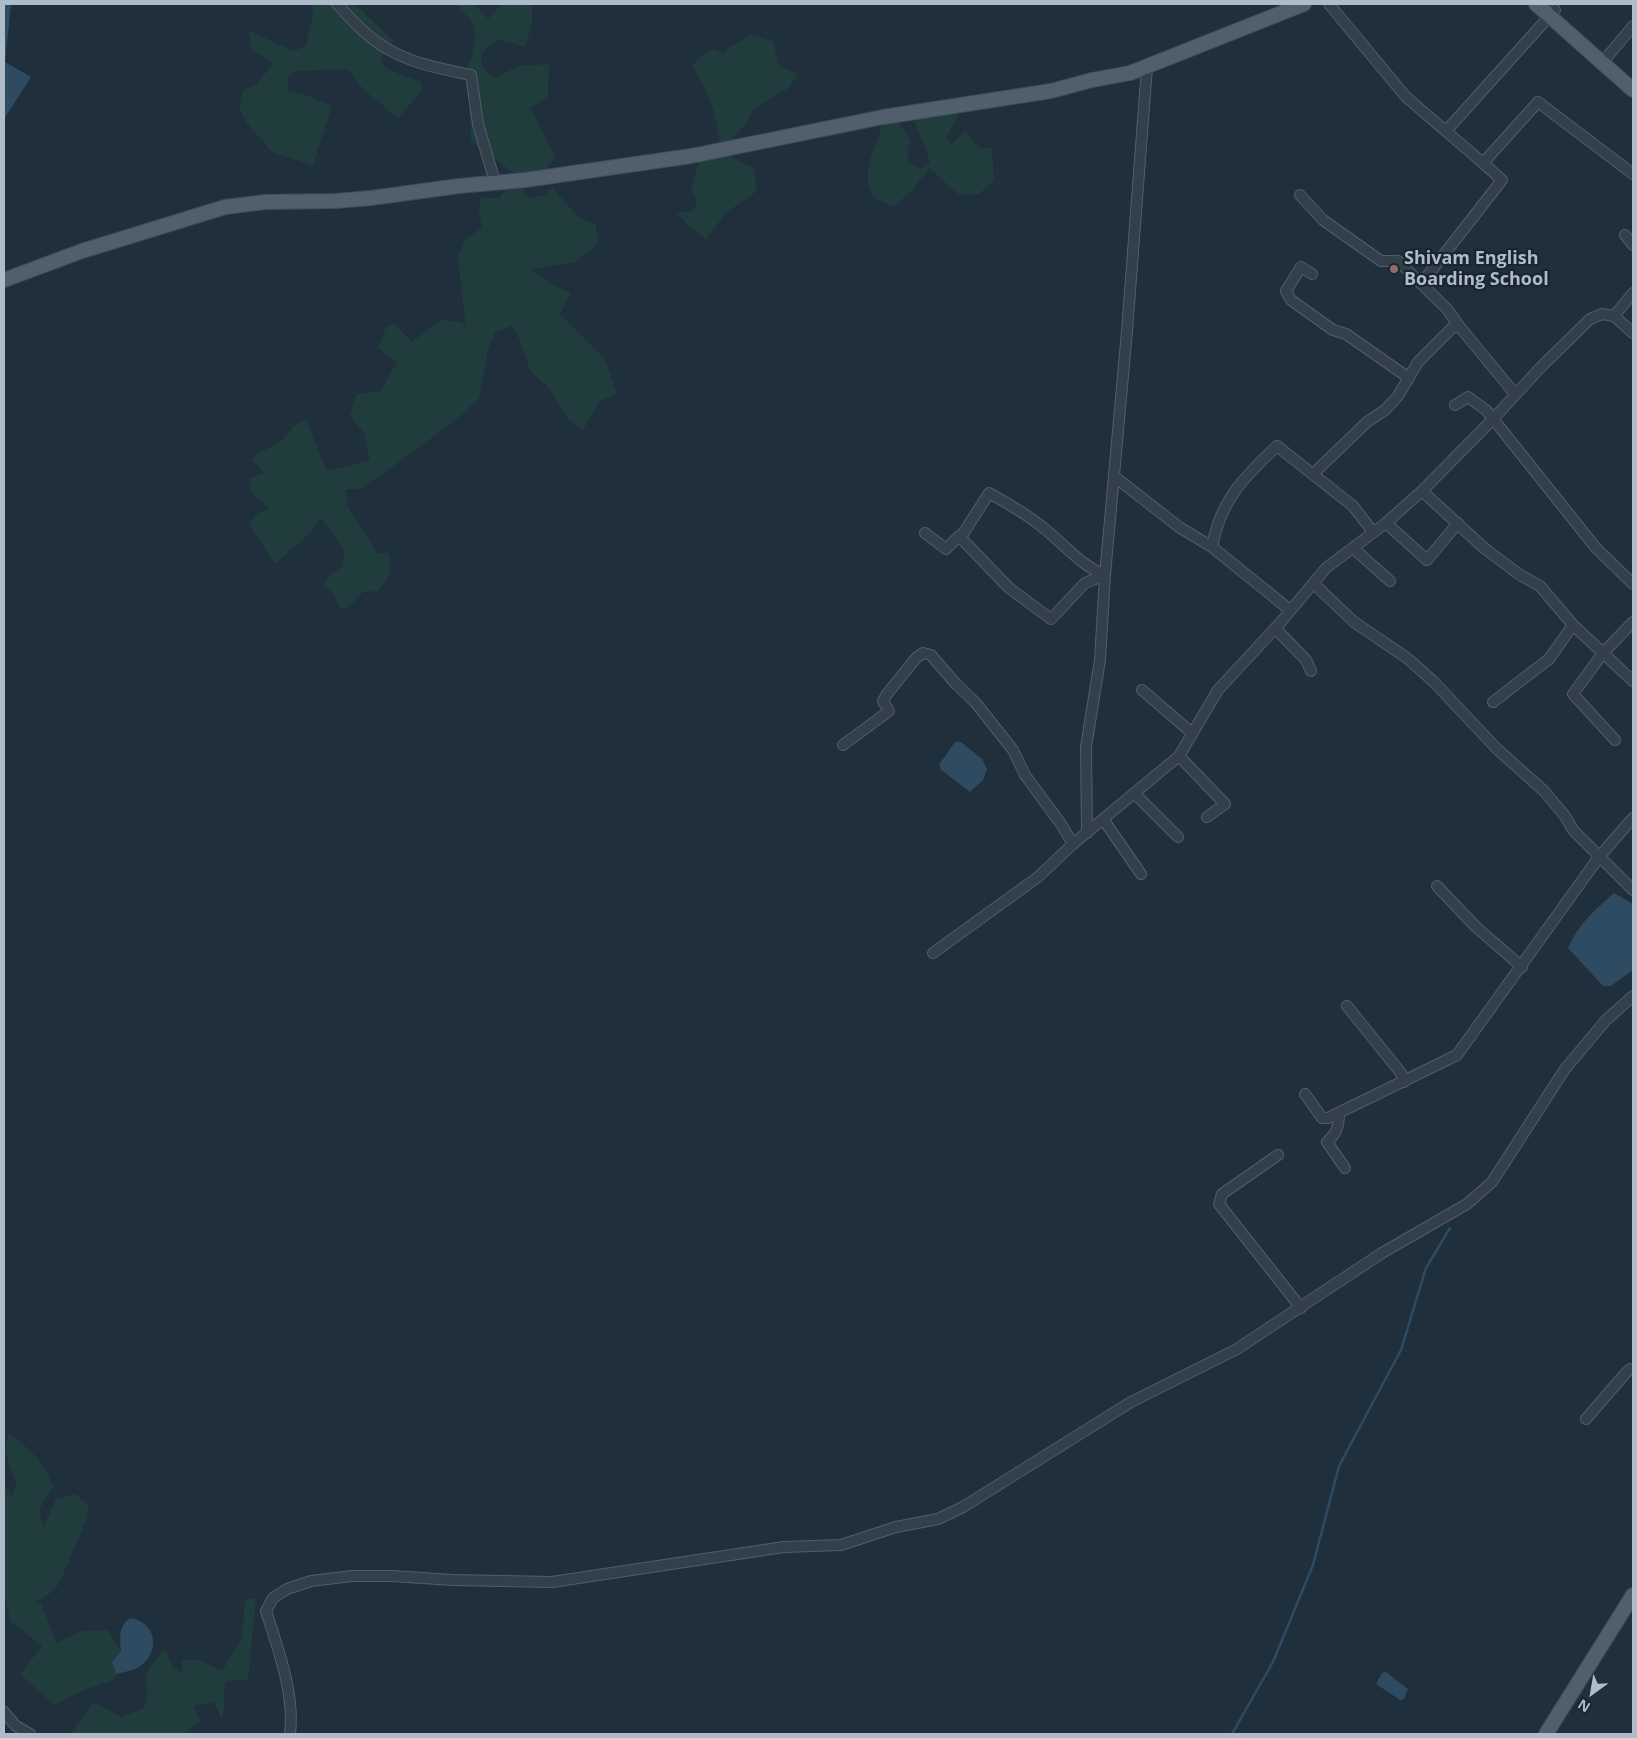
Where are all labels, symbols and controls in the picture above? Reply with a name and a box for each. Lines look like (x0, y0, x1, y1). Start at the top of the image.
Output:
place label: Shivam English Boarding School (1404, 248, 1549, 290)
marker: Shivam English Boarding School (1388, 263, 1400, 275)
north arrow (1567, 1668, 1617, 1718)
text: N (1574, 1695, 1594, 1717)

